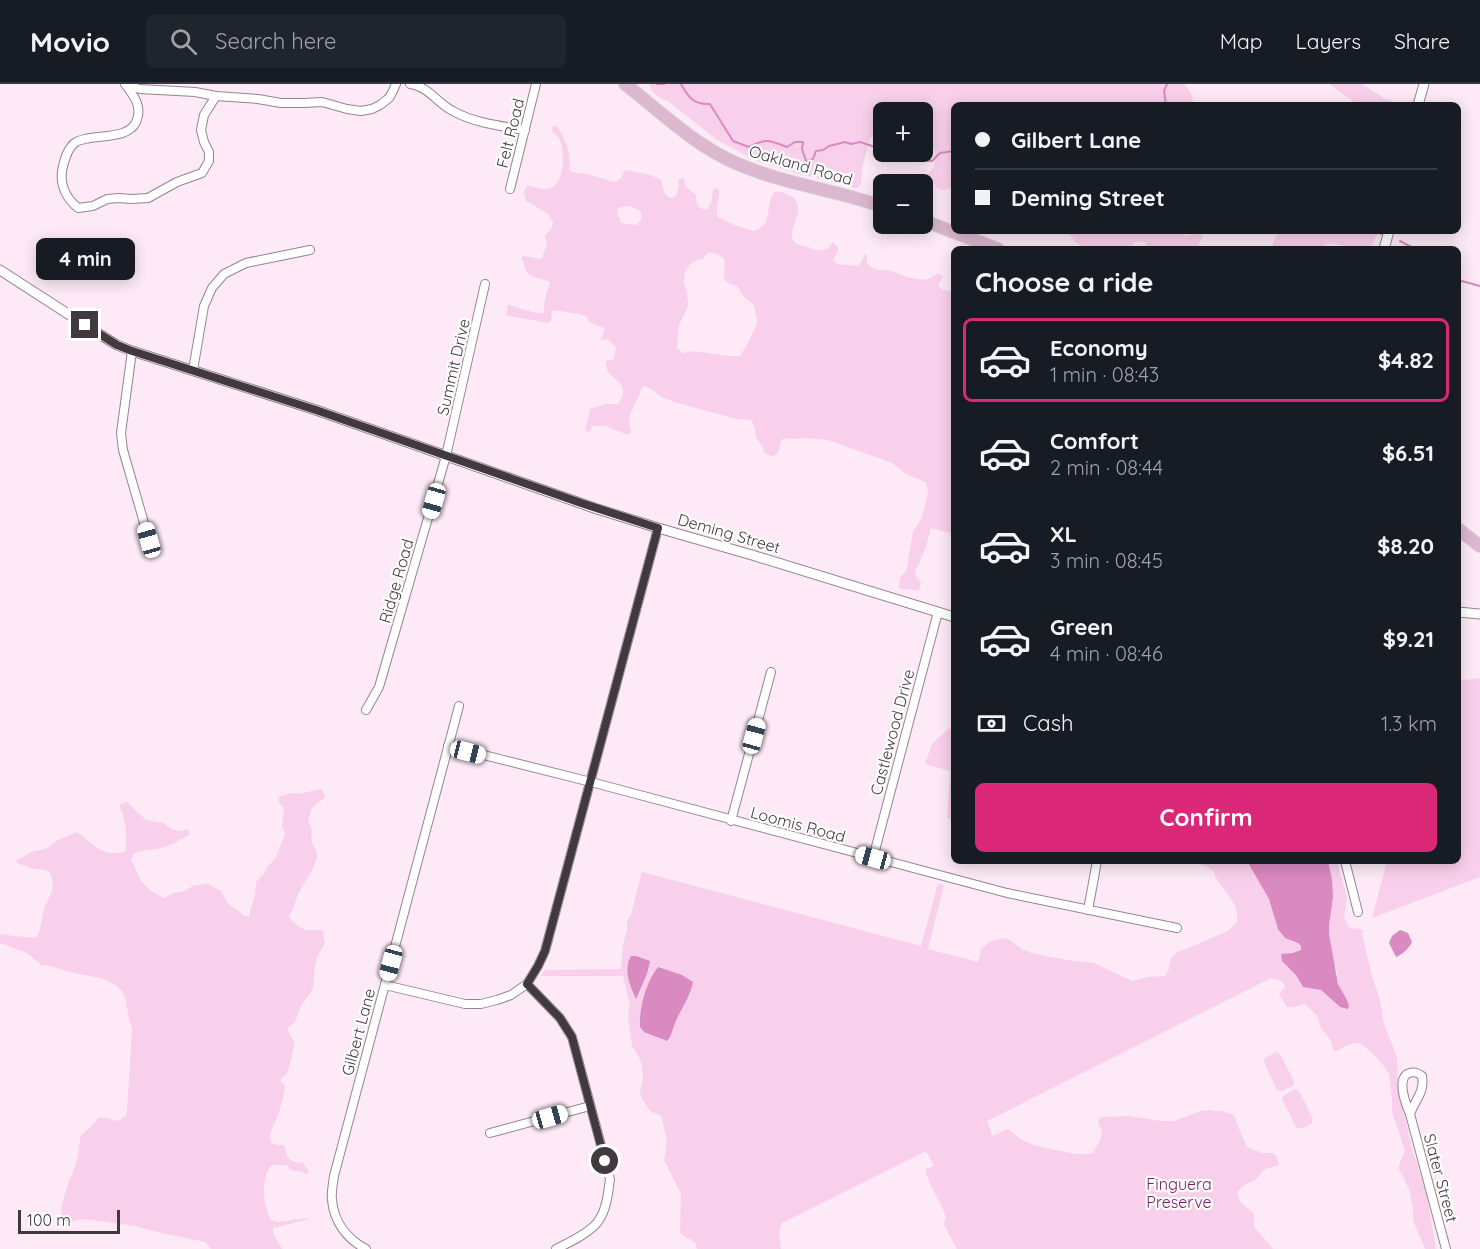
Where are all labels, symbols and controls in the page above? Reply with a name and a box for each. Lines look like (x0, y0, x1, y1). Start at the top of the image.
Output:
search box (146, 14, 566, 68)
text: Movio (30, 24, 110, 59)
icon: search (167, 25, 200, 58)
text: Search here (215, 27, 337, 55)
text: Map (1220, 28, 1263, 54)
text: Layers (1296, 28, 1361, 54)
text: Share (1394, 28, 1450, 54)
street label: Felt Road (492, 96, 528, 170)
map controls (873, 102, 933, 234)
button: + (873, 102, 933, 162)
text: Gilbert Lane (1011, 126, 1141, 154)
street label: Oakland Road (747, 141, 855, 189)
button: − (873, 174, 933, 234)
text: Deming Street (1011, 184, 1165, 212)
callout: 4 min (36, 238, 134, 280)
text: 4 min (59, 246, 112, 271)
text: Choose a ride (975, 265, 1153, 299)
route end (71, 311, 98, 338)
street label: Summit Drive (432, 317, 474, 417)
icon: car (978, 333, 1032, 387)
text: Economy (1050, 334, 1148, 362)
text: $4.82 (1378, 346, 1434, 374)
text: 1 min · 08:43 (1050, 362, 1159, 387)
icon: car (978, 426, 1032, 480)
text: Comfort (1050, 427, 1139, 455)
text: $6.51 (1382, 439, 1434, 467)
text: 2 min · 08:44 (1050, 455, 1163, 480)
car (420, 481, 448, 521)
street label: Deming Street (675, 509, 783, 557)
icon: car (978, 519, 1032, 573)
car (135, 520, 163, 560)
text: XL (1050, 520, 1077, 548)
text: $8.20 (1377, 532, 1434, 560)
street label: Ridge Road (374, 537, 418, 625)
text: 3 min · 08:45 (1050, 548, 1163, 573)
icon: car (978, 612, 1032, 666)
text: Green (1050, 613, 1113, 641)
text: $9.21 (1383, 625, 1434, 653)
text: 4 min · 08:46 (1050, 641, 1163, 666)
street label: Castlewood Drive (866, 667, 918, 797)
icon: cash (975, 707, 1008, 740)
text: Cash (1023, 709, 1074, 737)
text: 1.3 km (1381, 711, 1437, 736)
car (741, 716, 767, 756)
car (448, 739, 488, 765)
button: Confirm (975, 783, 1437, 852)
street label: Loomis Road (748, 802, 848, 846)
car (853, 845, 893, 871)
car (378, 943, 404, 983)
street label: Gilbert Lane (337, 986, 379, 1078)
car (530, 1103, 570, 1131)
street label: Slater Street (1420, 1131, 1462, 1225)
route start (591, 1147, 618, 1174)
park label: Finguera Preserve (1146, 1174, 1212, 1212)
scale bar (18, 1207, 120, 1234)
text: 100 m (27, 1210, 71, 1230)

